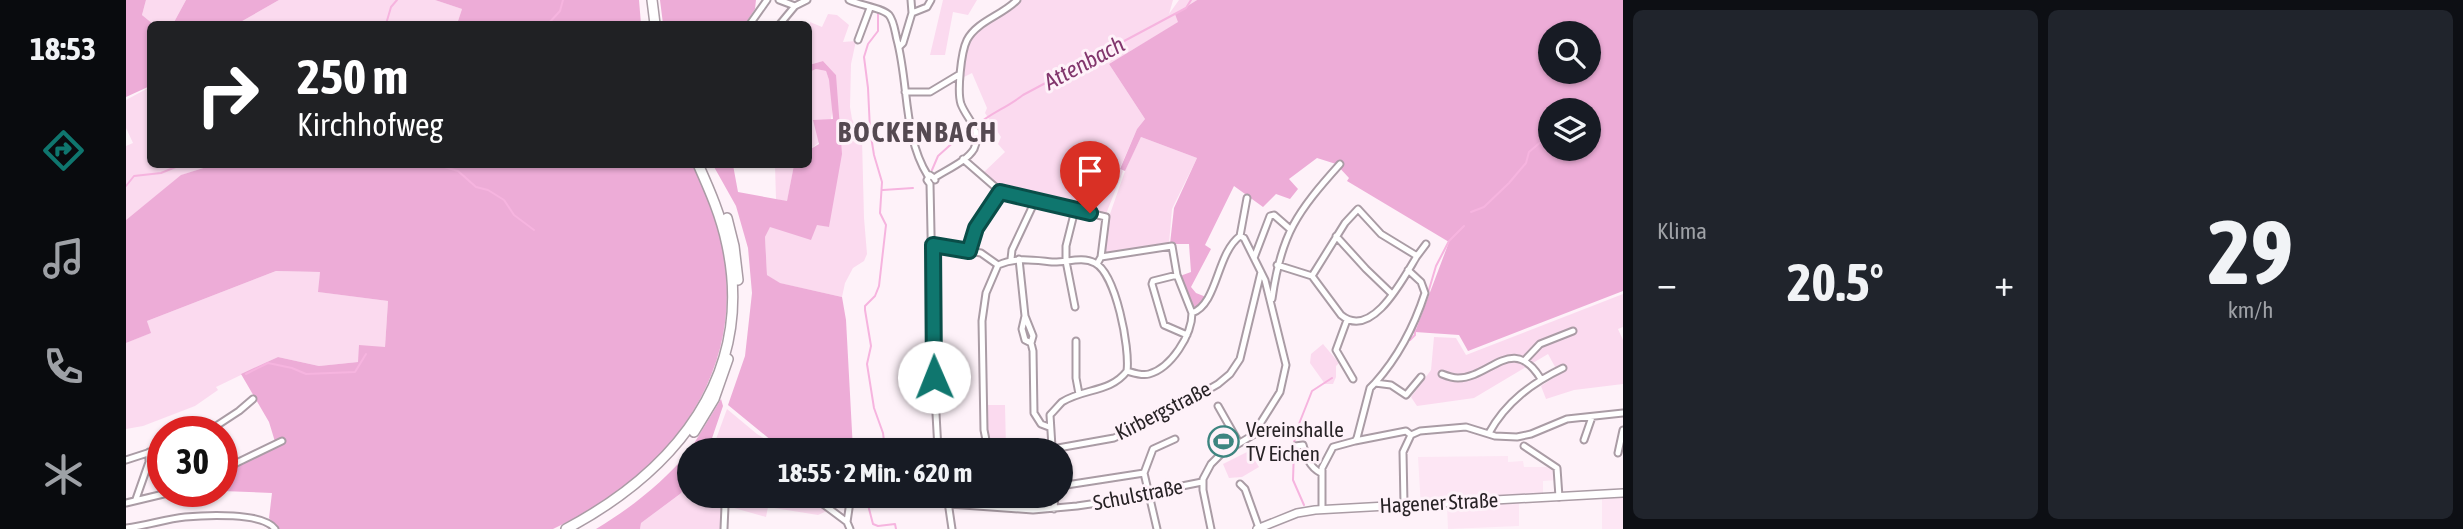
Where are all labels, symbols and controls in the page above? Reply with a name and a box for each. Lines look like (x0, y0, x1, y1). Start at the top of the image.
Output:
map controls (1538, 21, 1601, 161)
button: search (1538, 21, 1601, 84)
text: 18:53 (30, 30, 96, 67)
water label: Attenbach (1039, 31, 1129, 95)
text: 250 m (297, 48, 408, 104)
icon: right (182, 49, 273, 140)
button: layers (1538, 98, 1601, 161)
text: Kirchhofweg (297, 106, 443, 143)
district label: BOCKENBACH (838, 116, 998, 148)
icon: directions (39, 126, 88, 175)
pin (1060, 141, 1120, 213)
icon: arrive (1071, 152, 1109, 190)
text: 29 (2208, 199, 2293, 303)
text: Klima (1657, 218, 1707, 244)
icon: music (39, 234, 88, 283)
text: 20.5° (1787, 252, 1884, 312)
text: − (1657, 261, 1677, 304)
text: + (1994, 261, 2014, 304)
text: km/h (2228, 297, 2273, 323)
position arrow (897, 340, 971, 414)
icon: phone (39, 342, 88, 391)
street label: Kirbergstraße (1111, 376, 1214, 444)
speed limit sign: 30 (147, 416, 238, 507)
place label: Vereinshalle TV Eichen (1246, 417, 1344, 465)
sports icon: Vereinshalle TV Eichen (1206, 425, 1240, 459)
icon: climate (39, 450, 88, 499)
text: 18:55 · 2 Min. · 620 m (778, 458, 972, 488)
street label: Schulstraße (1091, 474, 1185, 514)
street label: Hagener Straße (1379, 487, 1499, 517)

